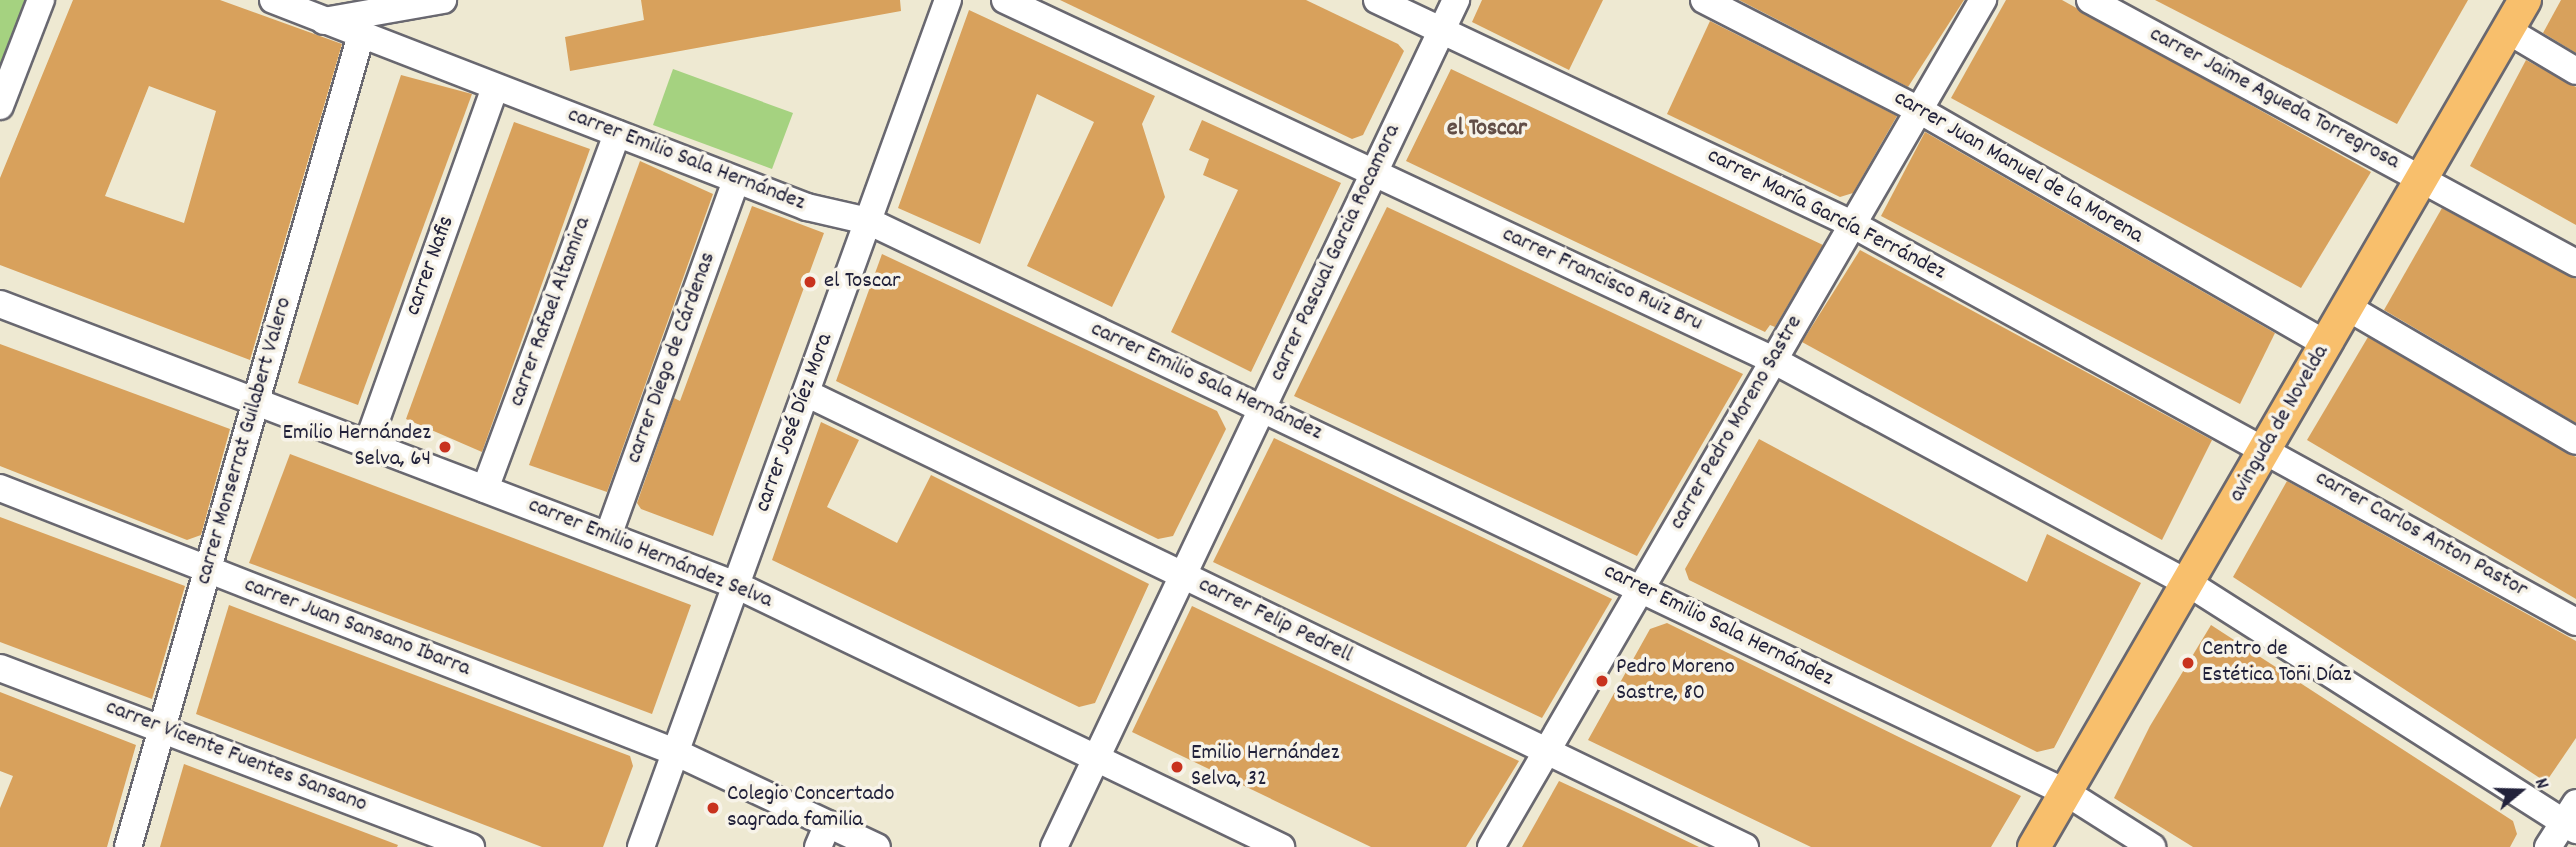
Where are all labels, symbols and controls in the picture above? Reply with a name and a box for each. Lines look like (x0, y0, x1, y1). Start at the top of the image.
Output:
street label: carrer Jaime Agueda Torregrosa (2144, 21, 2404, 177)
street label: carrer Juan Manuel de la Morena (1889, 85, 2147, 251)
street label: carrer Emilio Sala Hernández (563, 102, 809, 218)
district label: el Toscar (1447, 116, 1527, 144)
street label: carrer Pascual Garcia Rocamora (1264, 120, 1408, 386)
street label: carrer María García Ferrández (1702, 143, 1950, 287)
street label: carrer Nafis (400, 213, 462, 319)
street label: carrer Rafael Altamira (504, 214, 598, 410)
street label: carrer Francisco Ruiz Bru (1497, 221, 1707, 339)
street label: carrer Diego de Cárdenas (621, 249, 723, 467)
place label: el Toscar (824, 268, 900, 296)
marker: el Toscar (802, 274, 818, 290)
street label: carrer Monserrat Guilabert Valero (191, 294, 299, 588)
street label: carrer Pedro Moreno Sastre (1664, 311, 1810, 535)
street label: carrer Emilio Sala Hernández (1086, 316, 1326, 448)
street label: carrer José Díez Mora (750, 330, 840, 516)
street label: avinguda de Novelda (2224, 341, 2336, 507)
place label: Emilio Hernández Selva, 64 (283, 420, 431, 474)
marker: Emilio Hernández Selva, 64 (437, 439, 453, 455)
street label: carrer Carlos Anton Pastor (2310, 465, 2532, 605)
street label: carrer Emilio Hernández Selva (524, 492, 776, 616)
street label: carrer Emilio Sala Hernández (1599, 558, 1837, 694)
street label: carrer Juan Sansano Ibarra (240, 572, 474, 684)
street label: carrer Felip Pedrell (1193, 572, 1357, 670)
place label: Centro de Estética Toñi Díaz (2202, 636, 2352, 690)
place label: Pedro Moreno Sastre, 80 (1616, 654, 1735, 708)
marker: Centro de Estética Toñi Díaz (2180, 655, 2196, 671)
marker: Pedro Moreno Sastre, 80 (1594, 673, 1610, 689)
street label: carrer Vicente Fuentes Sansano (102, 694, 370, 820)
place label: Emilio Hernández Selva, 32 (1191, 740, 1339, 794)
north arrow (2485, 756, 2555, 826)
marker: Emilio Hernández Selva, 32 (1169, 759, 1185, 775)
text: N (2526, 775, 2555, 793)
place label: Colegio Concertado sagrada familia (727, 781, 894, 835)
marker: Colegio Concertado sagrada familia (705, 800, 721, 816)

